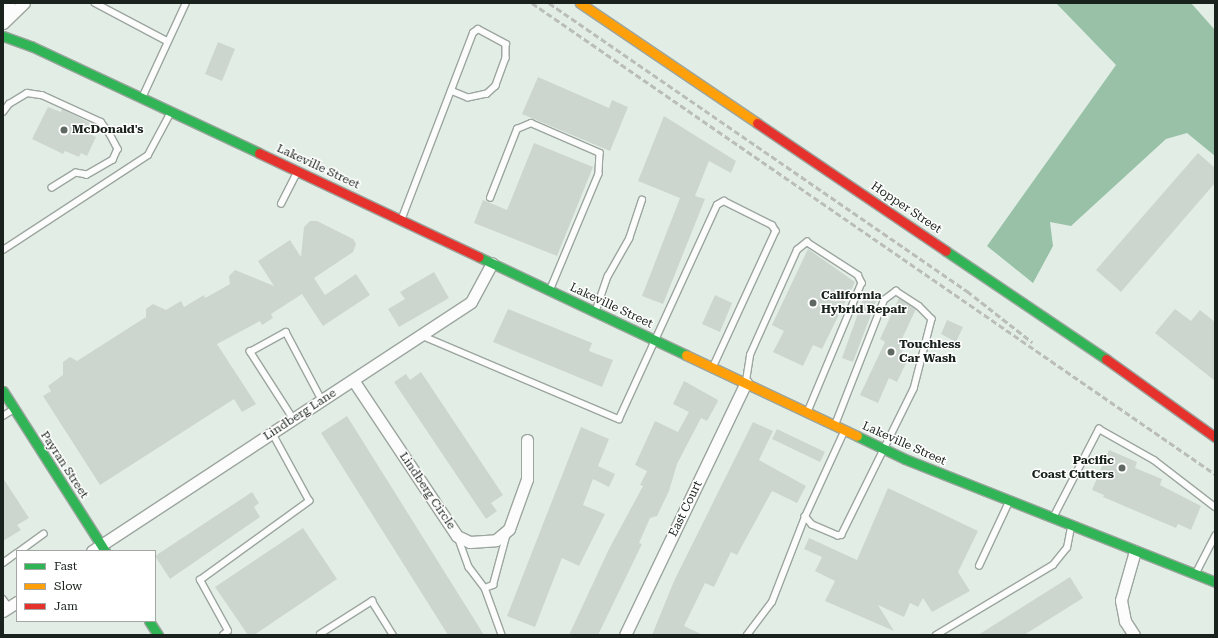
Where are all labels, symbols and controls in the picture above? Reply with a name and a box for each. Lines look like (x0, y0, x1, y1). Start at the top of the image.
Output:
place label: McDonald's (72, 123, 143, 137)
marker: McDonald's (59, 125, 69, 135)
street label: Lakeville Street (274, 141, 362, 193)
street label: Hopper Street (868, 179, 944, 237)
street label: Lakeville Street (567, 280, 655, 332)
place label: California Hybrid Repair (821, 289, 907, 317)
marker: California Hybrid Repair (808, 298, 818, 308)
place label: Touchless Car Wash (899, 338, 961, 366)
marker: Touchless Car Wash (886, 347, 896, 357)
street label: Lindberg Lane (261, 386, 339, 444)
street label: Lakeville Street (860, 419, 948, 469)
street label: Payran Street (37, 429, 91, 501)
street label: Lindberg Circle (396, 450, 458, 532)
place label: Pacific Coast Cutters (1032, 454, 1114, 482)
marker: Pacific Coast Cutters (1117, 463, 1127, 473)
street label: East Court (666, 479, 706, 539)
legend (16, 550, 156, 622)
text: Fast (54, 559, 77, 573)
text: Slow (54, 579, 82, 593)
text: Jam (54, 599, 78, 613)

